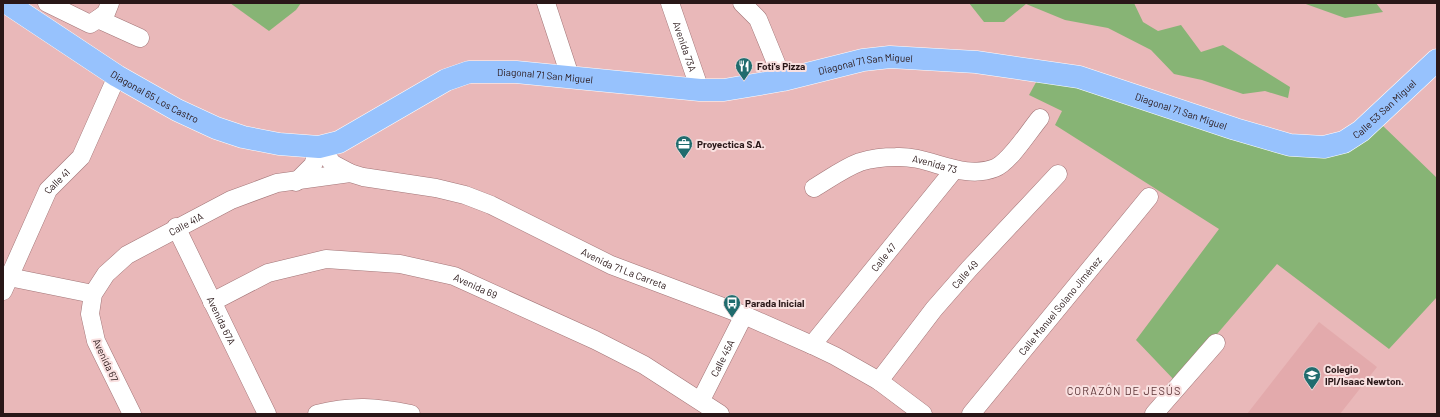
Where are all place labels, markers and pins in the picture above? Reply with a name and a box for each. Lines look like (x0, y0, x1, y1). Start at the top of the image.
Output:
restaurant icon: Foti's Pizza (734, 56, 754, 81)
place label: Foti's Pizza (757, 60, 805, 72)
office icon: Proyectica S.A. (674, 134, 694, 159)
place label: Proyectica S.A. (697, 138, 765, 150)
bus stop icon: Parada Inicial (722, 293, 742, 318)
place label: Parada Inicial (745, 297, 804, 309)
place label: Colegio IPI/Isaac Newton. (1325, 363, 1404, 387)
school or university icon: Colegio IPI/Isaac Newton. (1302, 365, 1322, 390)

